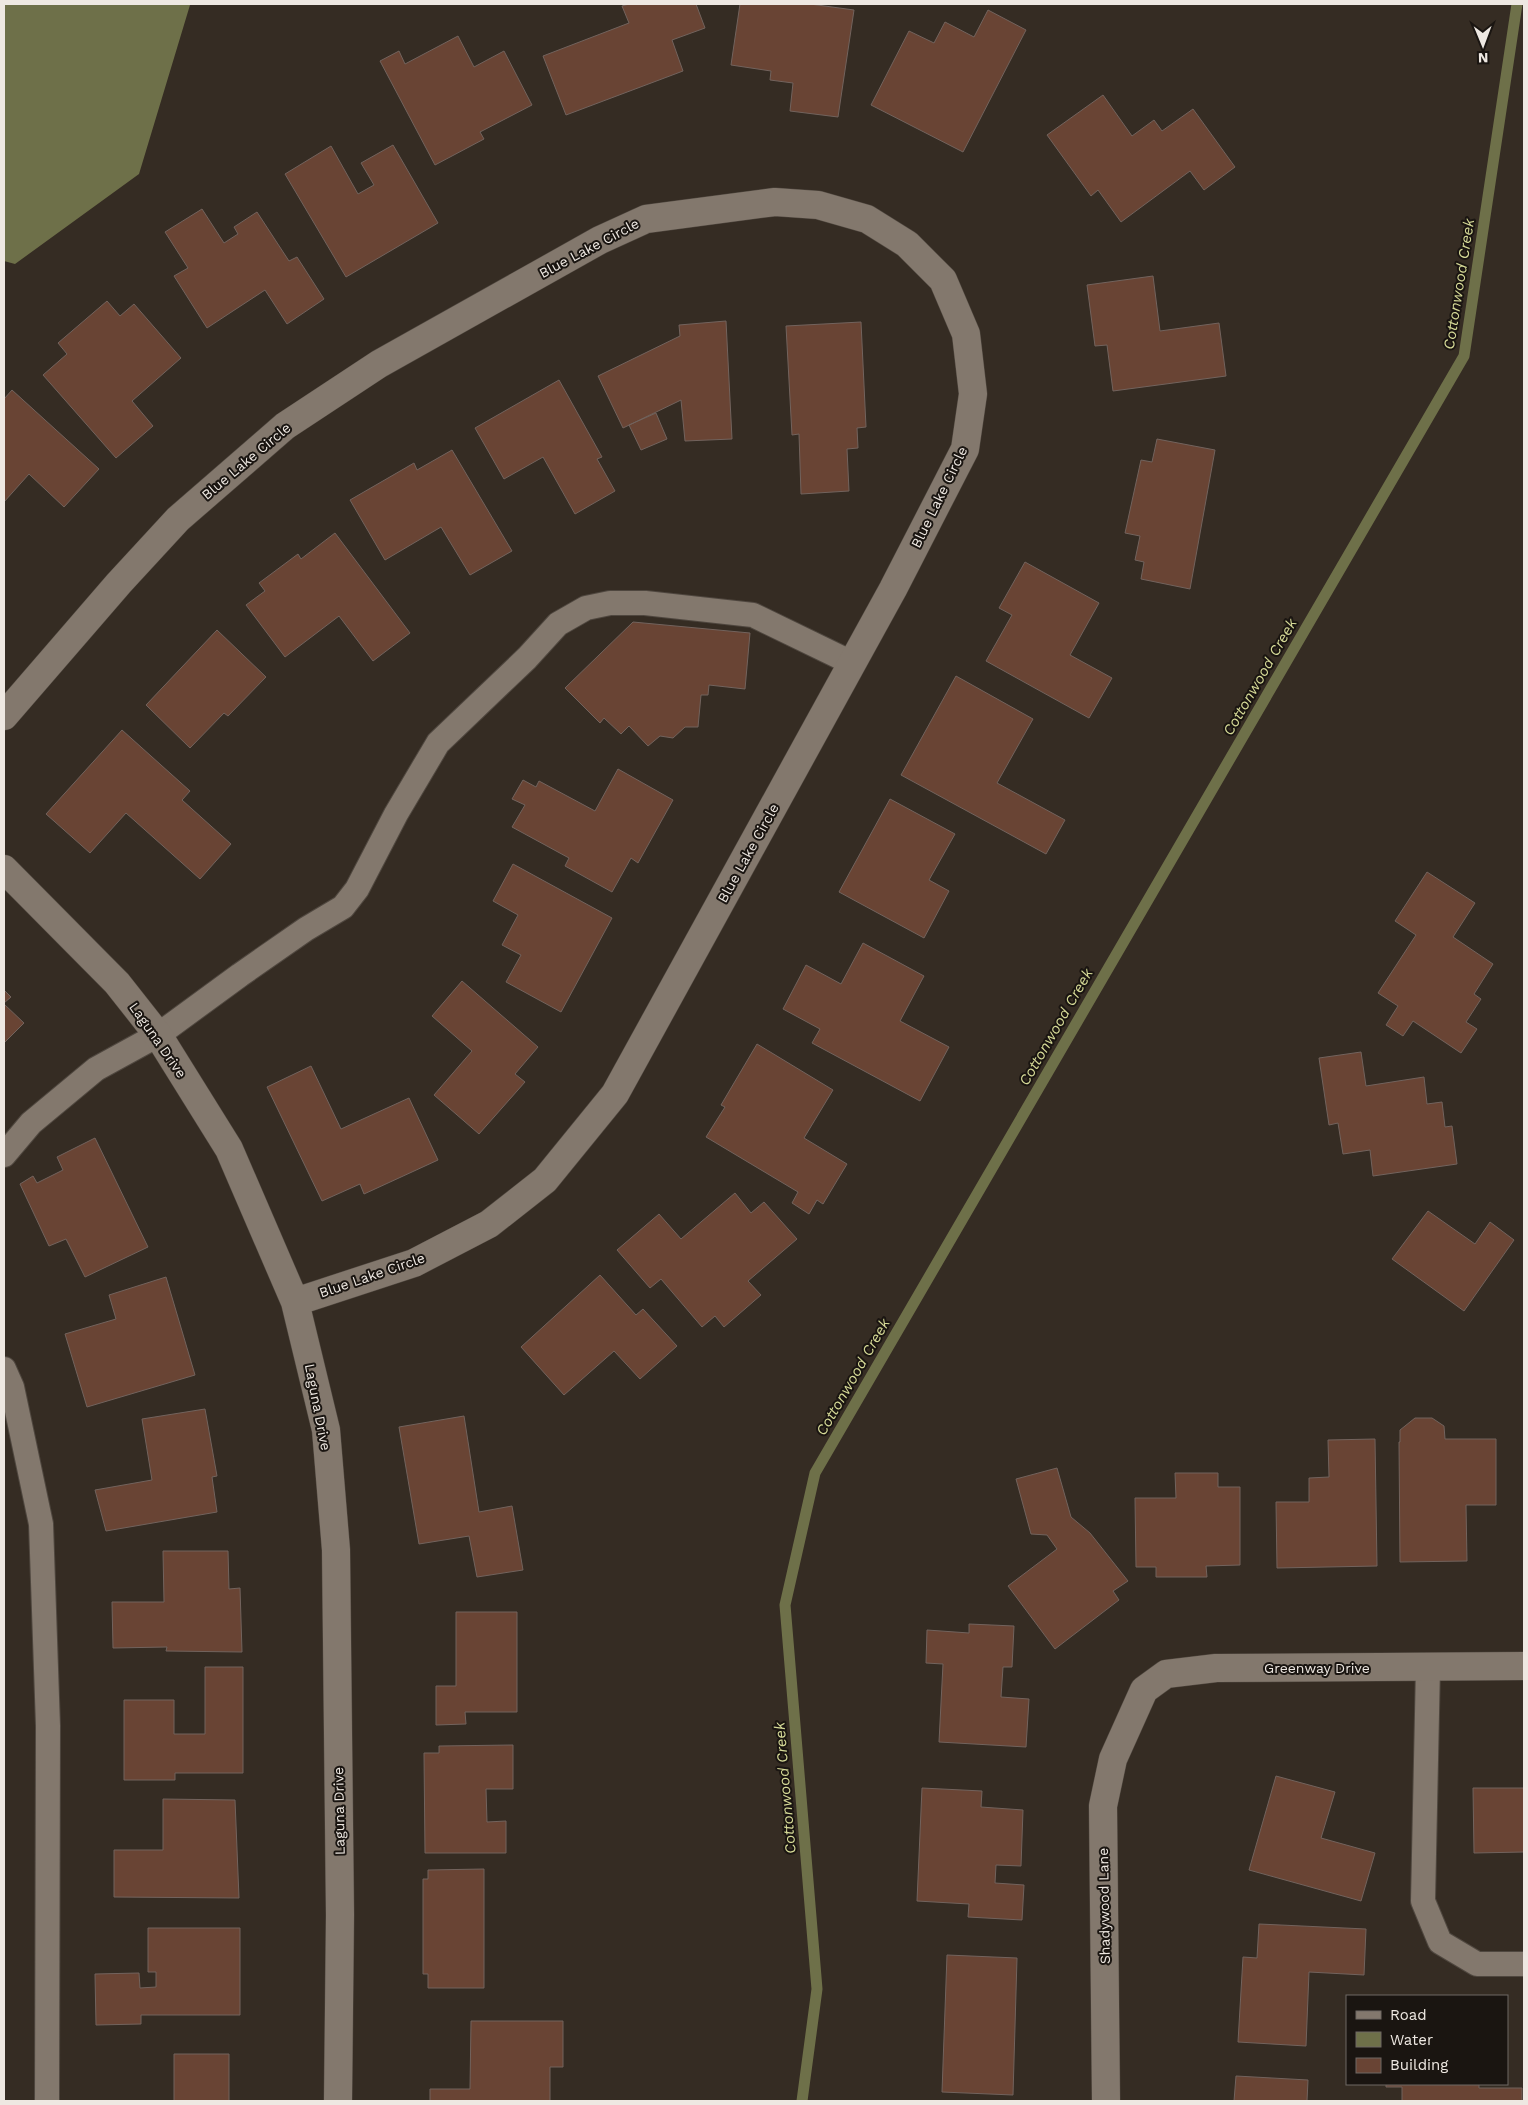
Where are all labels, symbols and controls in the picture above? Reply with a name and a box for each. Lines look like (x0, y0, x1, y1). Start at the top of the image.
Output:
north arrow (1458, 20, 1508, 70)
text: N (1478, 50, 1489, 66)
street label: Blue Lake Circle (536, 215, 642, 281)
water label: Cottonwood Creek (1440, 216, 1478, 351)
street label: Blue Lake Circle (198, 419, 294, 503)
street label: Blue Lake Circle (908, 444, 970, 550)
water label: Cottonwood Creek (1219, 614, 1301, 739)
street label: Blue Lake Circle (714, 801, 782, 905)
water label: Cottonwood Creek (1015, 964, 1097, 1089)
street label: Laguna Drive (126, 999, 190, 1081)
street label: Blue Lake Circle (317, 1249, 427, 1301)
water label: Cottonwood Creek (812, 1314, 894, 1439)
street label: Laguna Drive (302, 1362, 334, 1452)
street label: Greenway Drive (1264, 1660, 1370, 1676)
water label: Cottonwood Creek (770, 1720, 800, 1855)
street label: Laguna Drive (330, 1767, 348, 1855)
street label: Shadywood Lane (1095, 1848, 1113, 1964)
legend (1346, 1995, 1508, 2085)
text: Road (1390, 2006, 1427, 2024)
text: Water (1390, 2031, 1433, 2049)
text: Building (1390, 2056, 1448, 2074)

